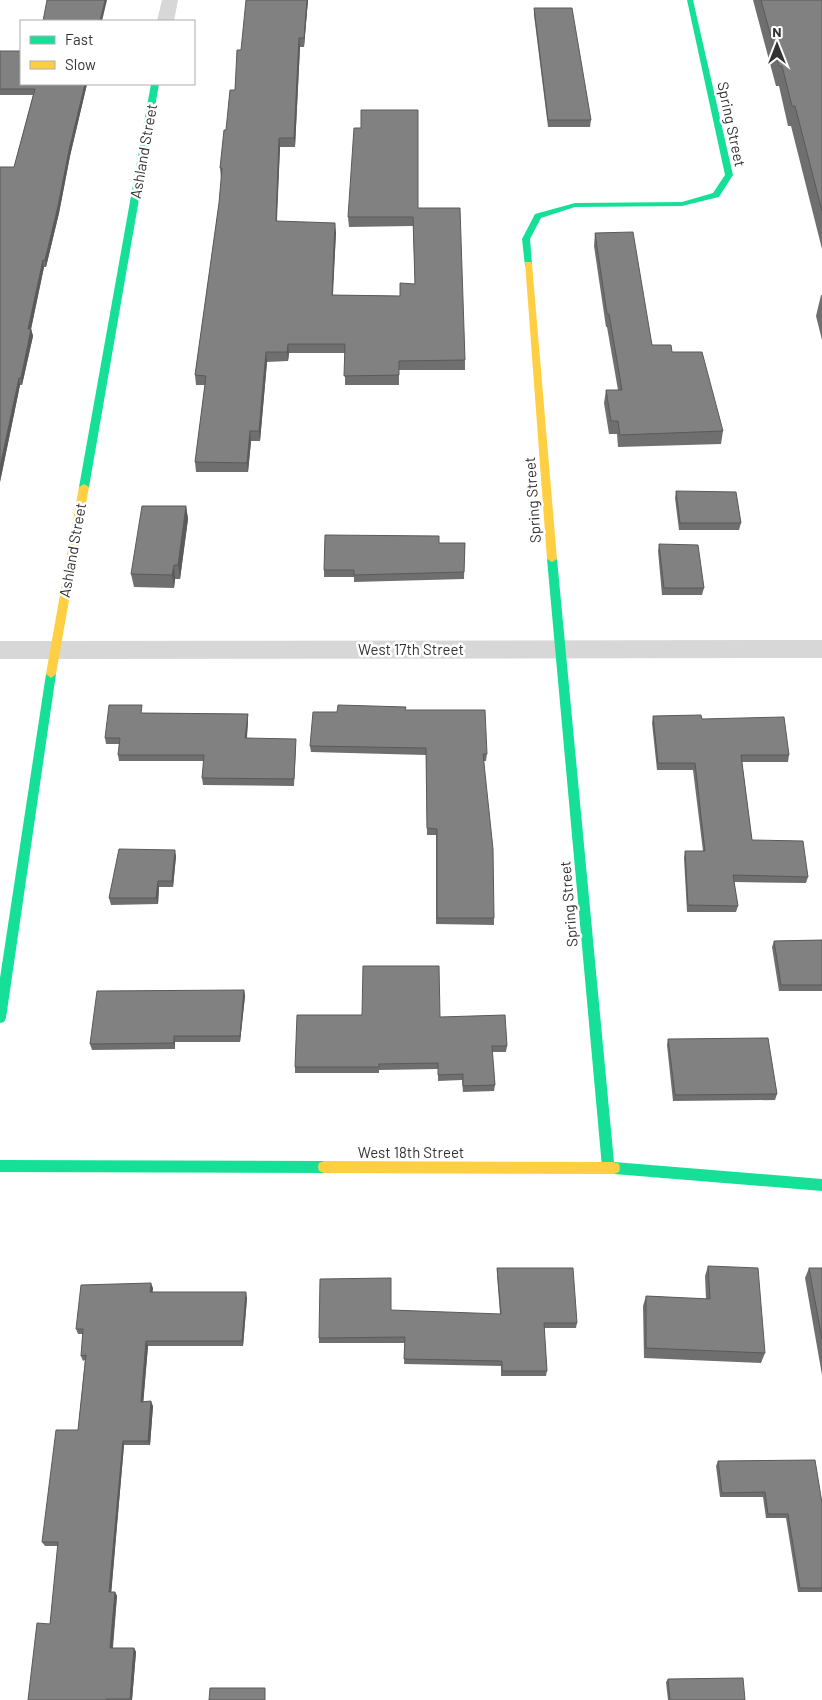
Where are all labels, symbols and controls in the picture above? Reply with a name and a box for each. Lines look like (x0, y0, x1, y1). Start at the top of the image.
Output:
legend (20, 20, 195, 85)
north arrow (752, 20, 802, 70)
text: N (772, 23, 782, 40)
text: Fast (65, 30, 93, 48)
text: Slow (65, 55, 96, 73)
street label: Spring Street (714, 80, 750, 168)
street label: Ashland Street (126, 102, 160, 200)
street label: Spring Street (520, 456, 544, 544)
street label: Ashland Street (55, 501, 89, 599)
street label: West 17th Street (358, 640, 464, 658)
street label: Spring Street (555, 860, 581, 948)
street label: West 18th Street (358, 1143, 464, 1161)

